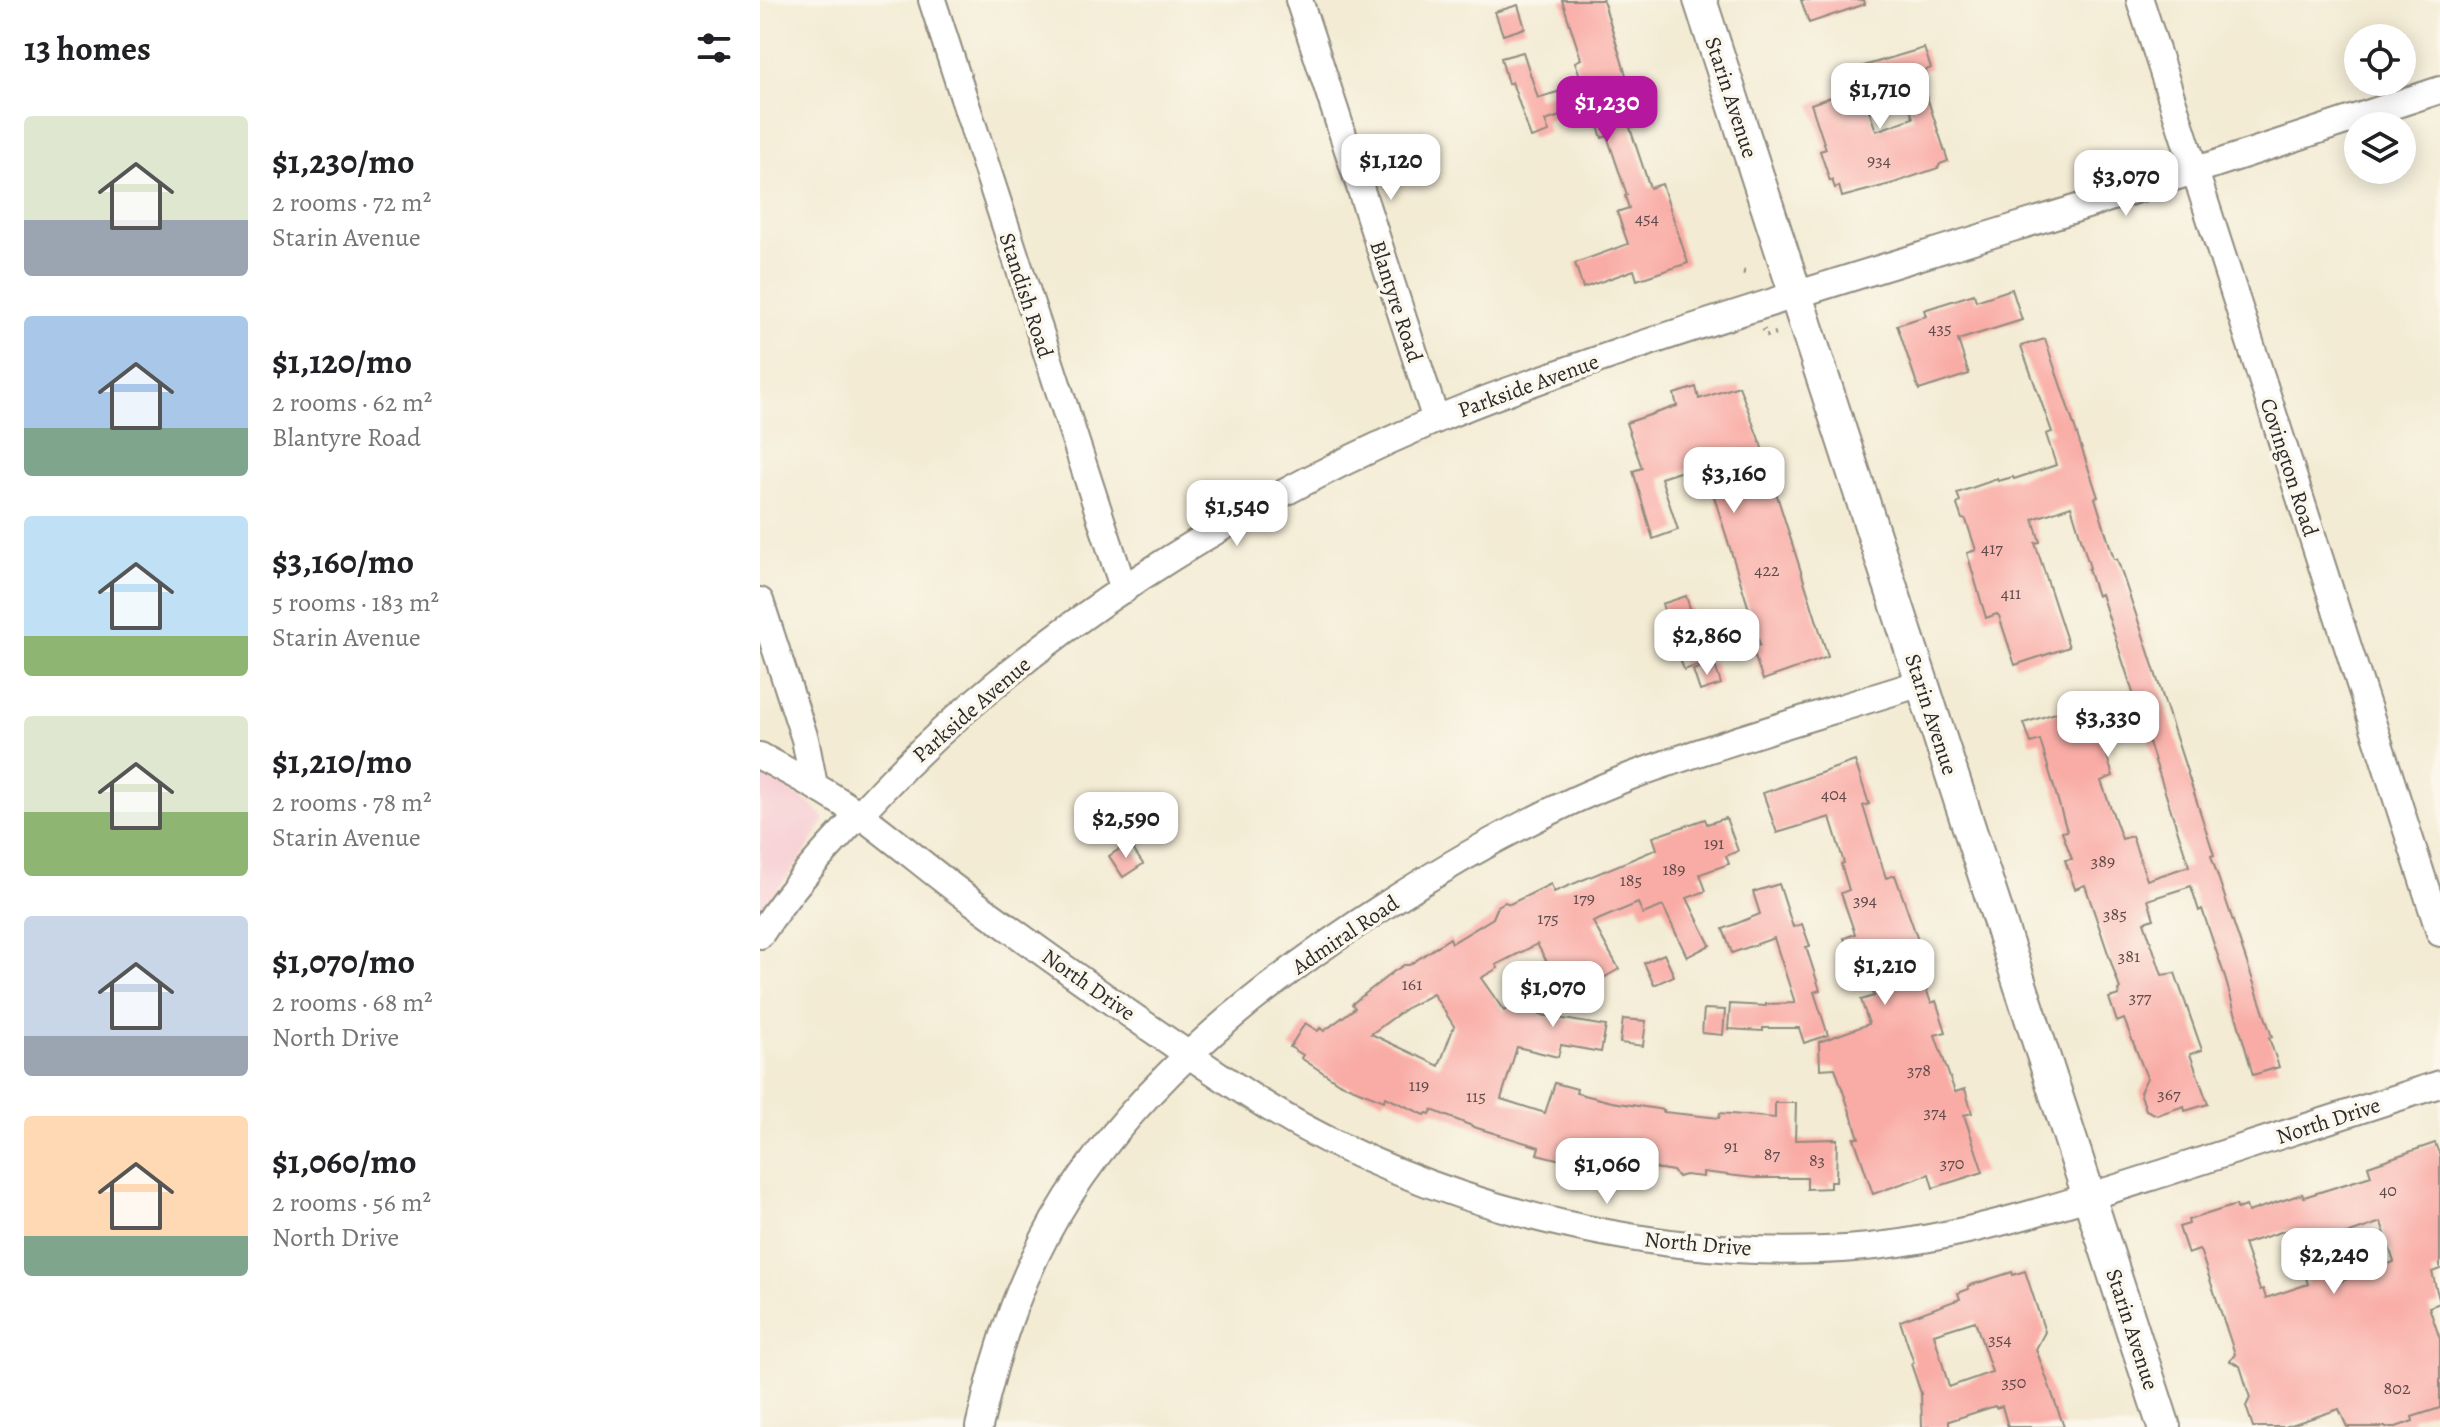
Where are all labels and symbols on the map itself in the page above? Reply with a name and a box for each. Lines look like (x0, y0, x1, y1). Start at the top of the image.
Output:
street label: Starin Avenue (1697, 33, 1765, 162)
pin: $1,710 (1815, 63, 1945, 131)
pin: $1,230 (1542, 76, 1672, 144)
pin: $1,120 (1326, 134, 1456, 202)
house number: 934 (1867, 148, 1891, 172)
pin: $3,070 (2061, 150, 2191, 218)
house number: 454 (1635, 206, 1659, 230)
street label: Standish Road (992, 229, 1060, 362)
street label: Blantyre Road (1362, 237, 1430, 366)
house number: 435 (1928, 316, 1952, 340)
street label: Parkside Avenue (1454, 347, 1603, 425)
street label: Covington Road (2253, 394, 2326, 540)
pin: $3,160 (1669, 447, 1799, 515)
pin: $1,540 (1172, 480, 1302, 548)
house number: 417 (1981, 536, 2003, 560)
house number: 422 (1754, 558, 1780, 582)
house number: 411 (2001, 581, 2021, 605)
pin: $2,860 (1642, 609, 1772, 677)
street label: Parkside Avenue (906, 650, 1037, 770)
street label: Starin Avenue (1897, 650, 1965, 779)
pin: $3,330 (2043, 691, 2173, 759)
house number: 404 (1821, 782, 1847, 806)
pin: $2,590 (1061, 792, 1191, 860)
house number: 191 (1704, 831, 1724, 855)
house number: 389 (2091, 849, 2115, 873)
house number: 189 (1662, 857, 1686, 881)
house number: 185 (1620, 868, 1642, 892)
house number: 179 (1573, 886, 1595, 910)
street label: Admiral Road (1285, 888, 1405, 982)
house number: 394 (1853, 888, 1877, 912)
house number: 385 (2103, 902, 2127, 926)
house number: 175 (1537, 906, 1559, 930)
pin: $1,210 (1820, 939, 1950, 1007)
street label: North Drive (1036, 942, 1141, 1028)
house number: 381 (2118, 944, 2140, 968)
pin: $1,070 (1488, 961, 1618, 1029)
house number: 161 (1402, 972, 1422, 996)
house number: 377 (2129, 985, 2152, 1009)
house number: 378 (1907, 1058, 1931, 1082)
house number: 119 (1409, 1073, 1429, 1097)
house number: 367 (2157, 1082, 2181, 1106)
house number: 115 (1466, 1084, 1486, 1108)
street label: North Drive (2273, 1090, 2384, 1152)
house number: 374 (1923, 1100, 1947, 1124)
house number: 91 (1724, 1134, 1738, 1158)
pin: $1,060 (1542, 1138, 1672, 1206)
house number: 87 (1764, 1142, 1781, 1166)
house number: 83 (1809, 1148, 1825, 1172)
house number: 370 (1940, 1151, 1964, 1175)
house number: 40 (2379, 1178, 2397, 1202)
street label: North Drive (1643, 1224, 1753, 1264)
pin: $2,240 (2269, 1228, 2399, 1296)
street label: Starin Avenue (2098, 1265, 2166, 1394)
house number: 354 (1988, 1327, 2012, 1351)
house number: 350 (2002, 1370, 2026, 1394)
house number: 802 (2384, 1376, 2411, 1400)

